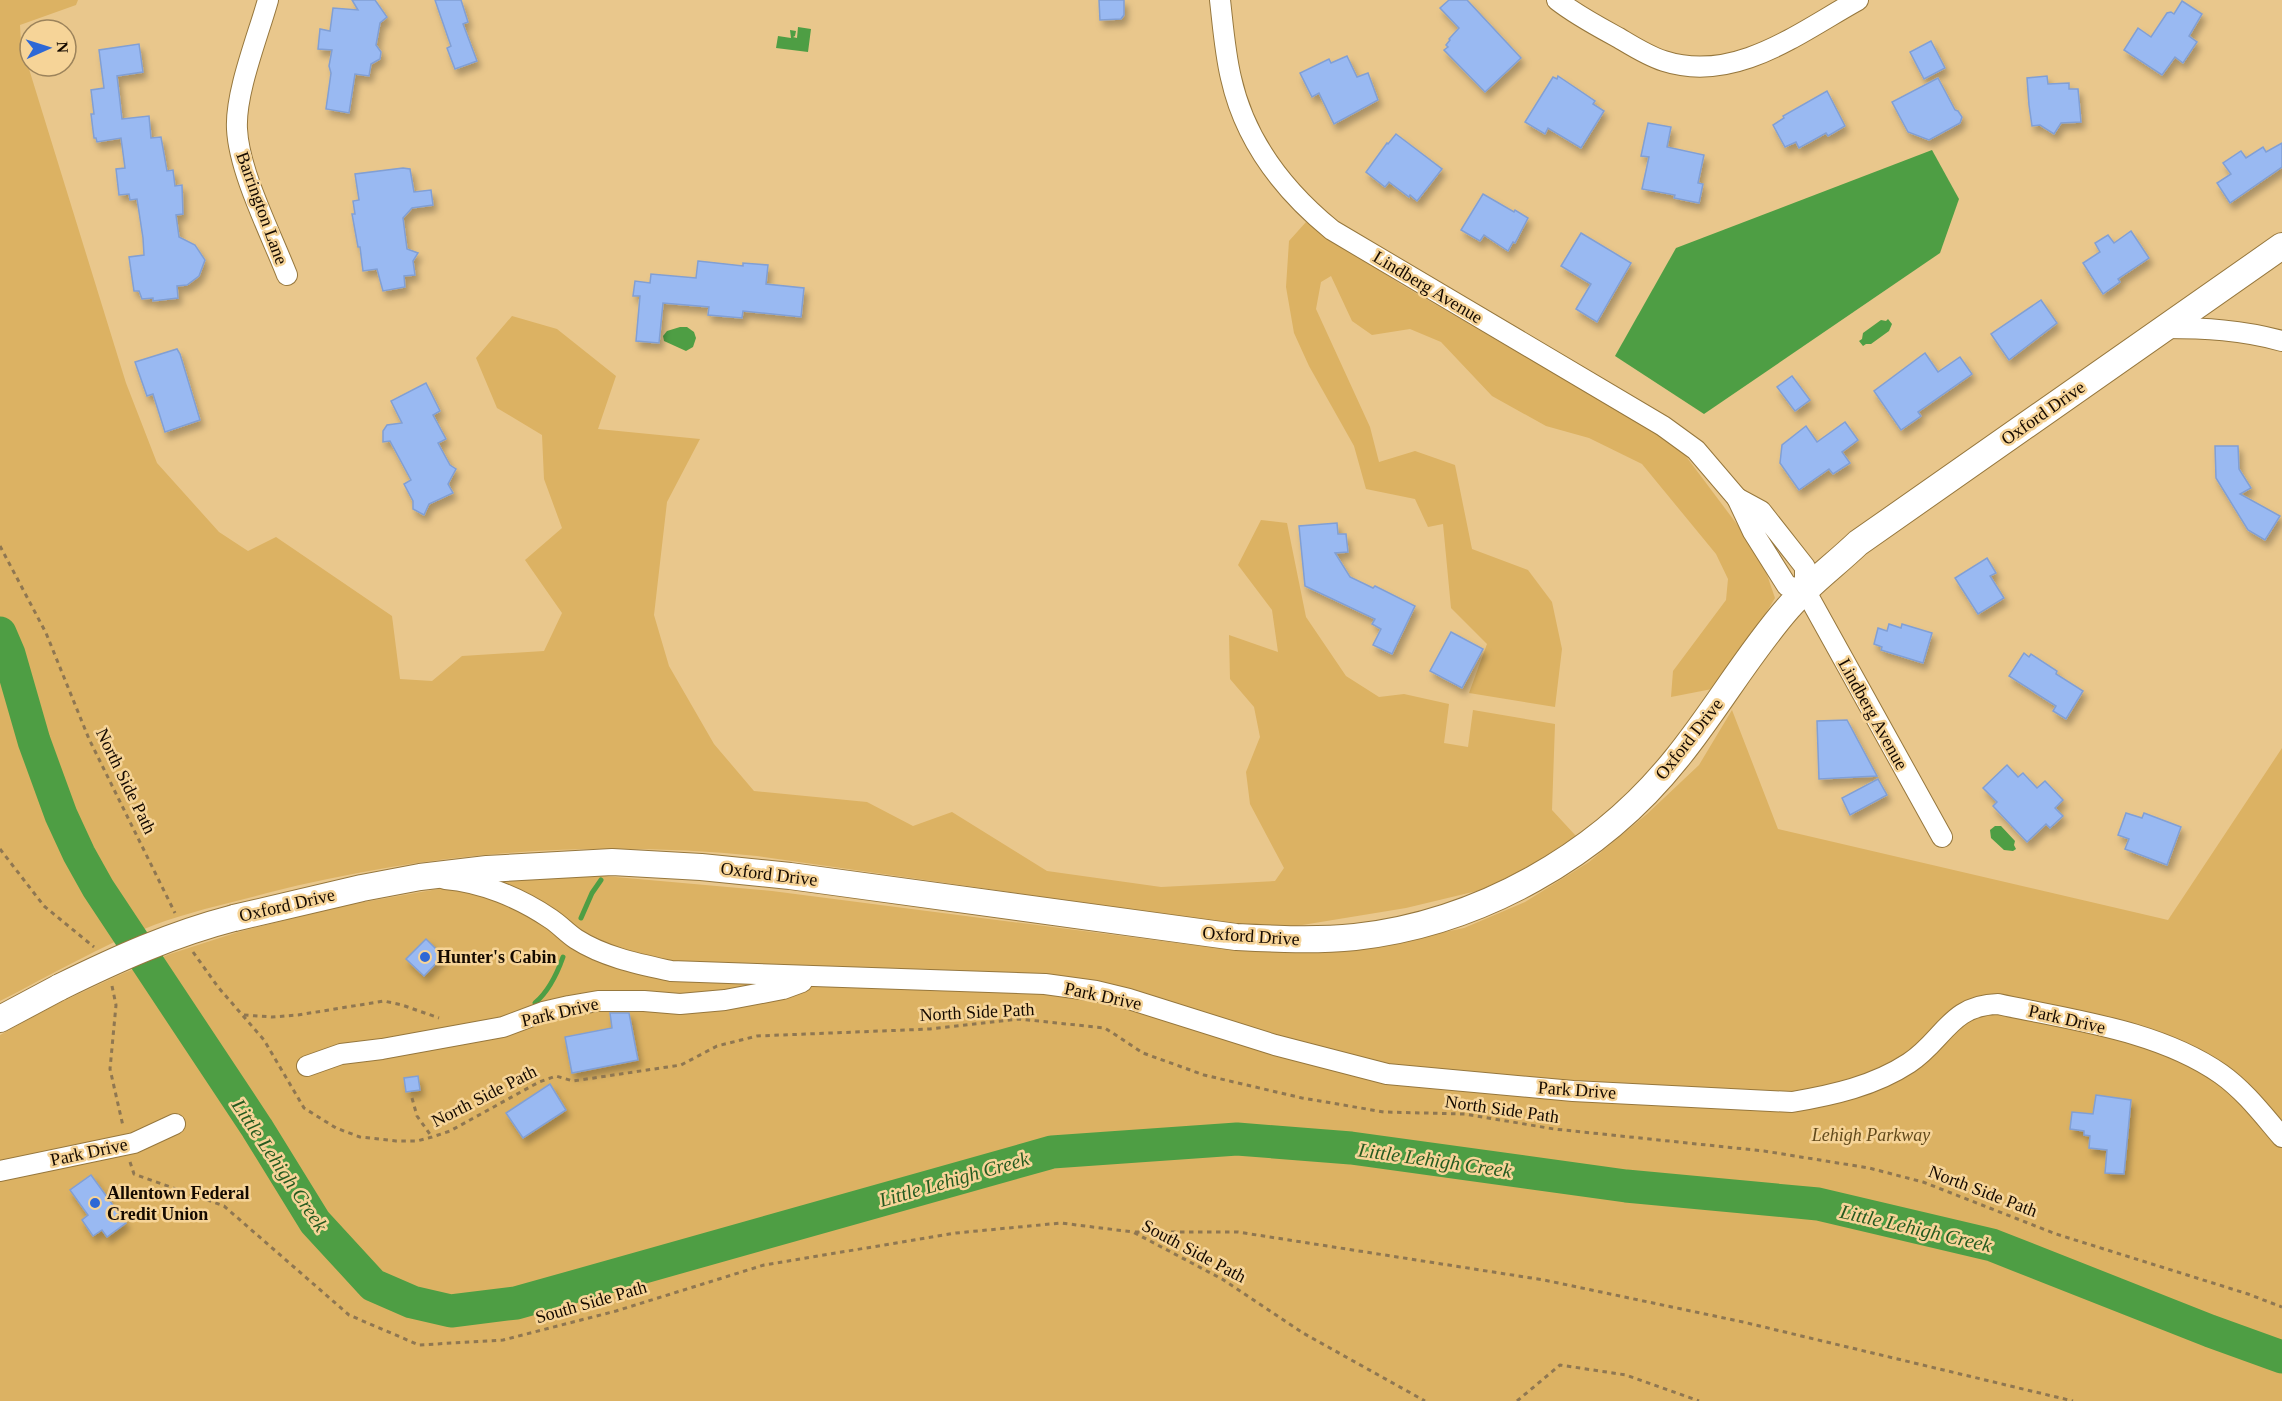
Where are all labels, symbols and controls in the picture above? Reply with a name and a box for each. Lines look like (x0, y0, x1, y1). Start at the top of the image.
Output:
north arrow (18, 18, 78, 78)
text: N (54, 41, 71, 54)
street label: Barrington Lane (232, 149, 292, 267)
street label: Lindberg Avenue (1370, 247, 1486, 327)
street label: Oxford Drive (1997, 377, 2089, 449)
street label: Lindberg Avenue (1834, 655, 1912, 773)
street label: Oxford Drive (1651, 694, 1727, 784)
street label: North Side Path (92, 725, 160, 837)
street label: Oxford Drive (719, 858, 819, 890)
street label: Oxford Drive (237, 884, 337, 926)
street label: Oxford Drive (1202, 923, 1300, 949)
place label: Hunter's Cabin (437, 947, 557, 967)
marker: Hunter's Cabin (418, 950, 432, 964)
street label: Park Drive (1063, 978, 1143, 1014)
street label: Park Drive (520, 993, 600, 1031)
street label: North Side Path (919, 999, 1035, 1025)
street label: Park Drive (2027, 1000, 2107, 1038)
street label: North Side Path (428, 1061, 540, 1131)
street label: Park Drive (1537, 1077, 1617, 1103)
street label: North Side Path (1444, 1091, 1560, 1127)
water label: Little Lehigh Creek (226, 1094, 333, 1237)
park label: Lehigh Parkway (1811, 1125, 1930, 1145)
street label: Park Drive (49, 1134, 129, 1170)
water label: Little Lehigh Creek (1356, 1138, 1514, 1183)
water label: Little Lehigh Creek (876, 1147, 1033, 1212)
street label: North Side Path (1926, 1161, 2040, 1221)
place label: Allentown Federal Credit Union (107, 1183, 249, 1224)
marker: Allentown Federal Credit Union (88, 1196, 102, 1210)
water label: Little Lehigh Creek (1837, 1200, 1995, 1257)
street label: South Side Path (1139, 1215, 1249, 1287)
street label: South Side Path (533, 1277, 649, 1327)

